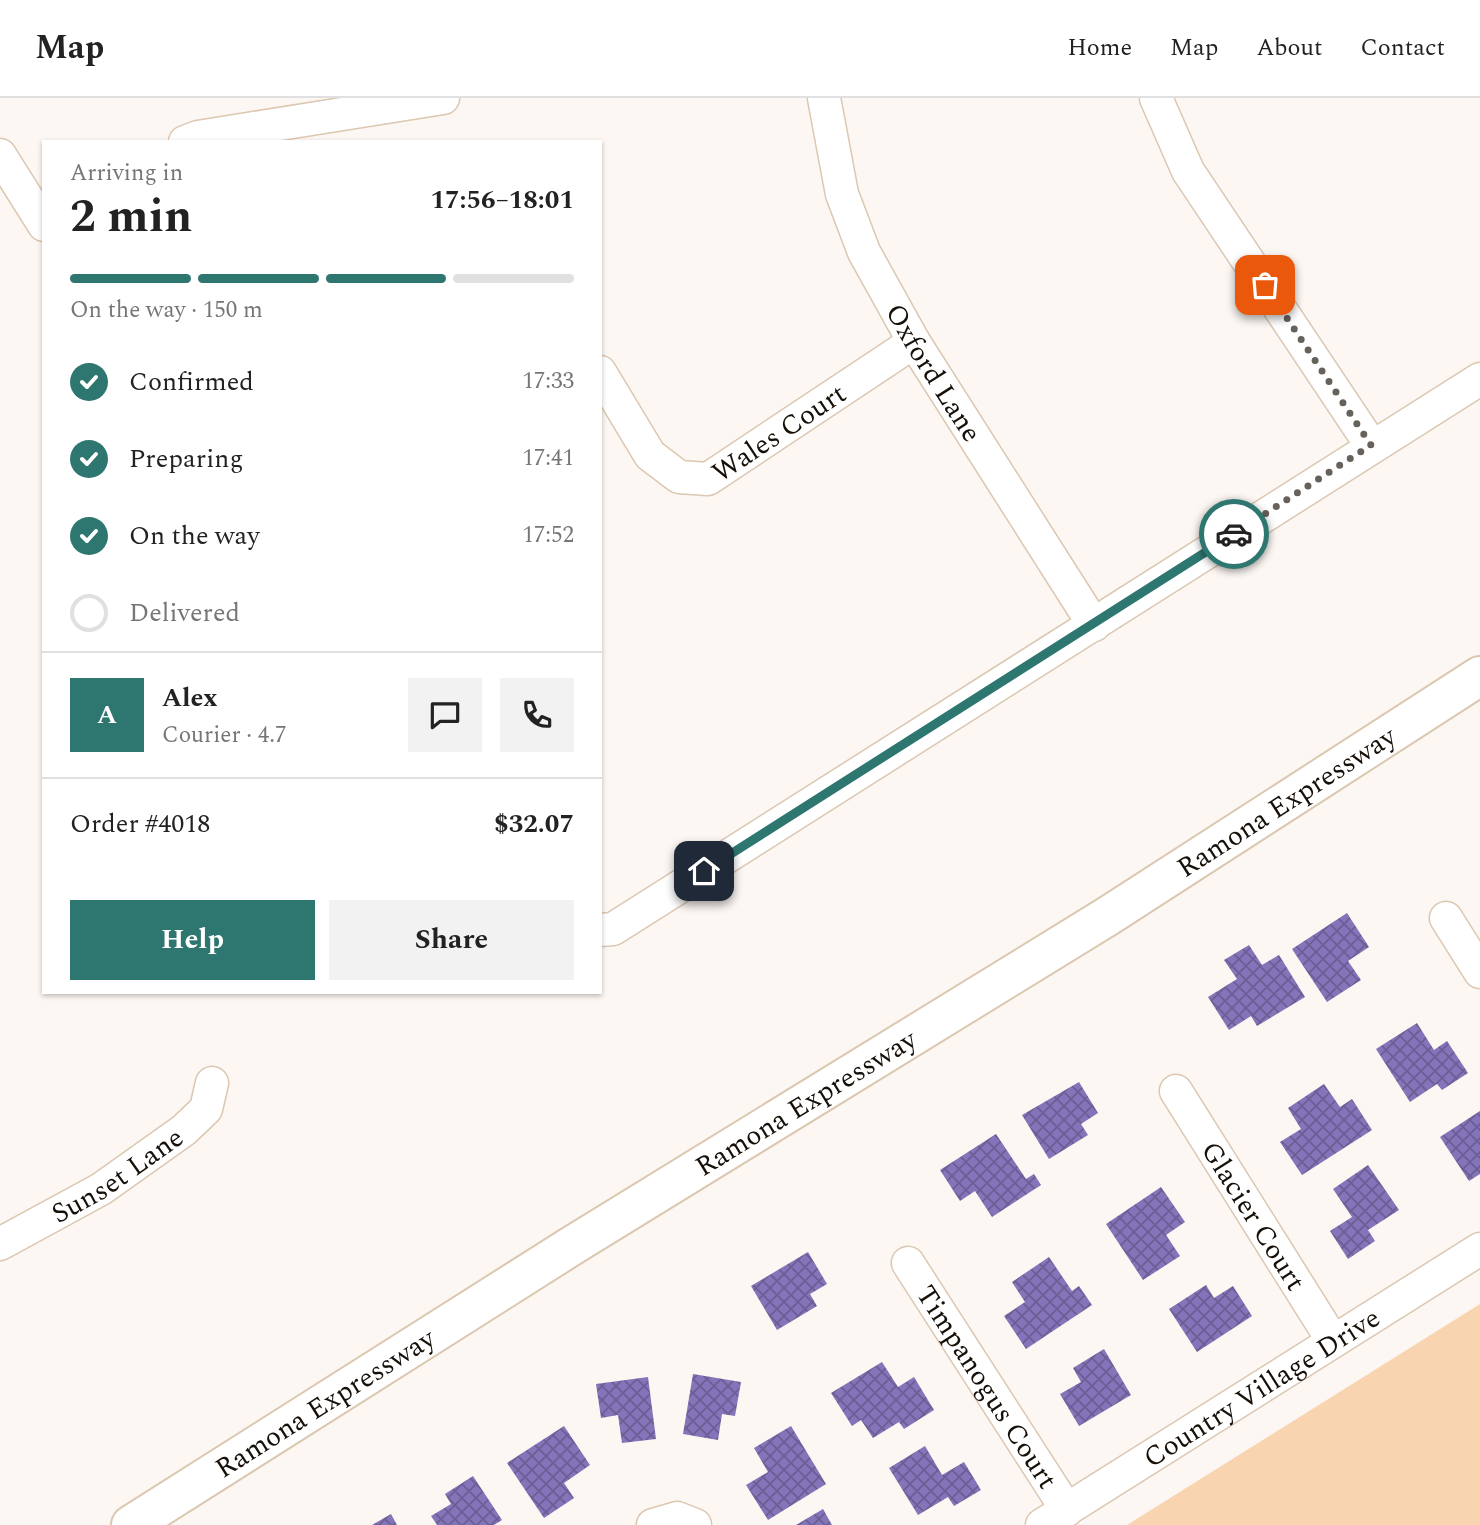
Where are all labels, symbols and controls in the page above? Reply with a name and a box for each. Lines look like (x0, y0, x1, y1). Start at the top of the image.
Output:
text: Map (35, 23, 104, 73)
text: Home (1067, 30, 1132, 66)
text: Map (1170, 30, 1218, 66)
text: About (1256, 30, 1322, 66)
text: Contact (1360, 30, 1445, 66)
text: Arriving in (70, 156, 183, 191)
text: 17:56–18:01 (430, 180, 574, 220)
text: 2 min (70, 182, 192, 252)
pin (1235, 255, 1295, 315)
icon: bag (1246, 266, 1284, 304)
text: On the way · 150 m (70, 293, 263, 328)
street label: Oxford Lane (874, 296, 992, 451)
text: Confirmed (129, 362, 254, 402)
icon: check (70, 363, 108, 401)
text: 17:33 (522, 364, 574, 399)
street label: Wales Court (703, 373, 855, 494)
text: Preparing (129, 439, 243, 479)
icon: check (70, 440, 108, 478)
text: 17:41 (522, 441, 574, 476)
courier (1199, 499, 1269, 569)
icon: car (1215, 515, 1253, 553)
text: On the way (129, 516, 260, 556)
icon: check (70, 517, 108, 555)
text: 17:52 (522, 518, 574, 553)
text: Delivered (129, 593, 240, 633)
text: Alex (162, 678, 217, 718)
button: chat (408, 678, 482, 752)
button: phone (500, 678, 574, 752)
text: A (97, 695, 117, 735)
street label: Ramona Expressway (1169, 715, 1406, 889)
text: Courier · 4.7 (162, 718, 287, 753)
text: Order #4018 (70, 804, 210, 844)
text: $32.07 (494, 804, 574, 844)
pin (674, 841, 734, 901)
icon: home (685, 852, 723, 890)
button: Help (70, 900, 315, 980)
button: Share (329, 900, 574, 980)
street label: Ramona Expressway (687, 1018, 927, 1188)
street label: Sunset Lane (44, 1117, 193, 1235)
street label: Glacier Court (1190, 1133, 1316, 1300)
street label: Timpanogus Court (905, 1277, 1068, 1498)
street label: Country Village Drive (1135, 1297, 1389, 1479)
street label: Ramona Expressway (207, 1317, 445, 1490)

